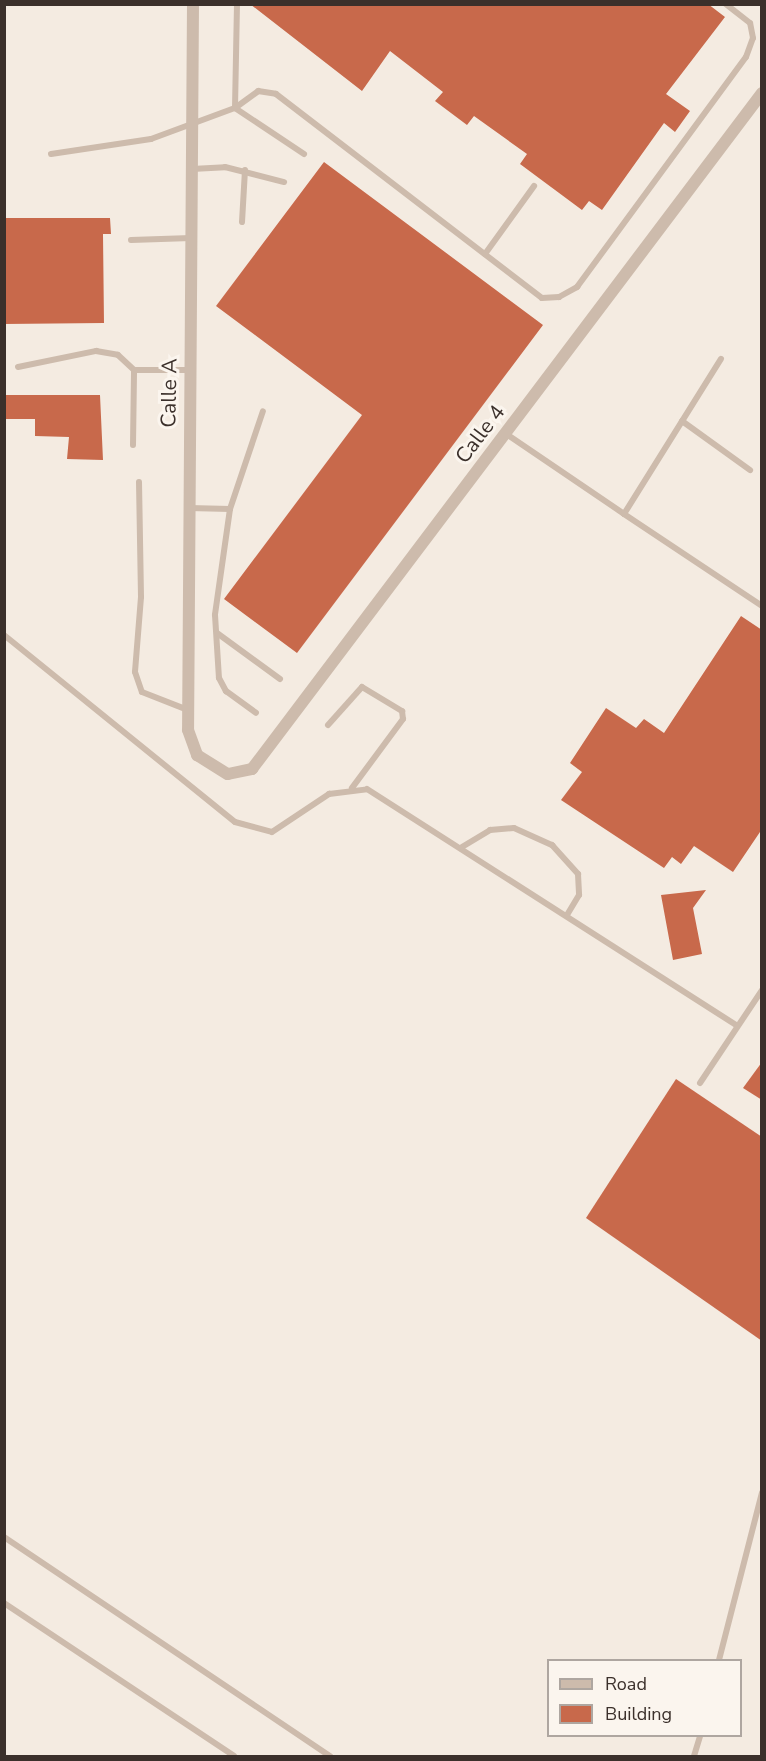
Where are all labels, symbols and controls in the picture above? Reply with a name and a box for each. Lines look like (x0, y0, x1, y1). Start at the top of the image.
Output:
street label: Calle A (156, 358, 182, 428)
street label: Calle 4 (450, 400, 510, 468)
legend (547, 1659, 742, 1737)
text: Road (605, 1672, 647, 1696)
text: Building (605, 1702, 672, 1726)

